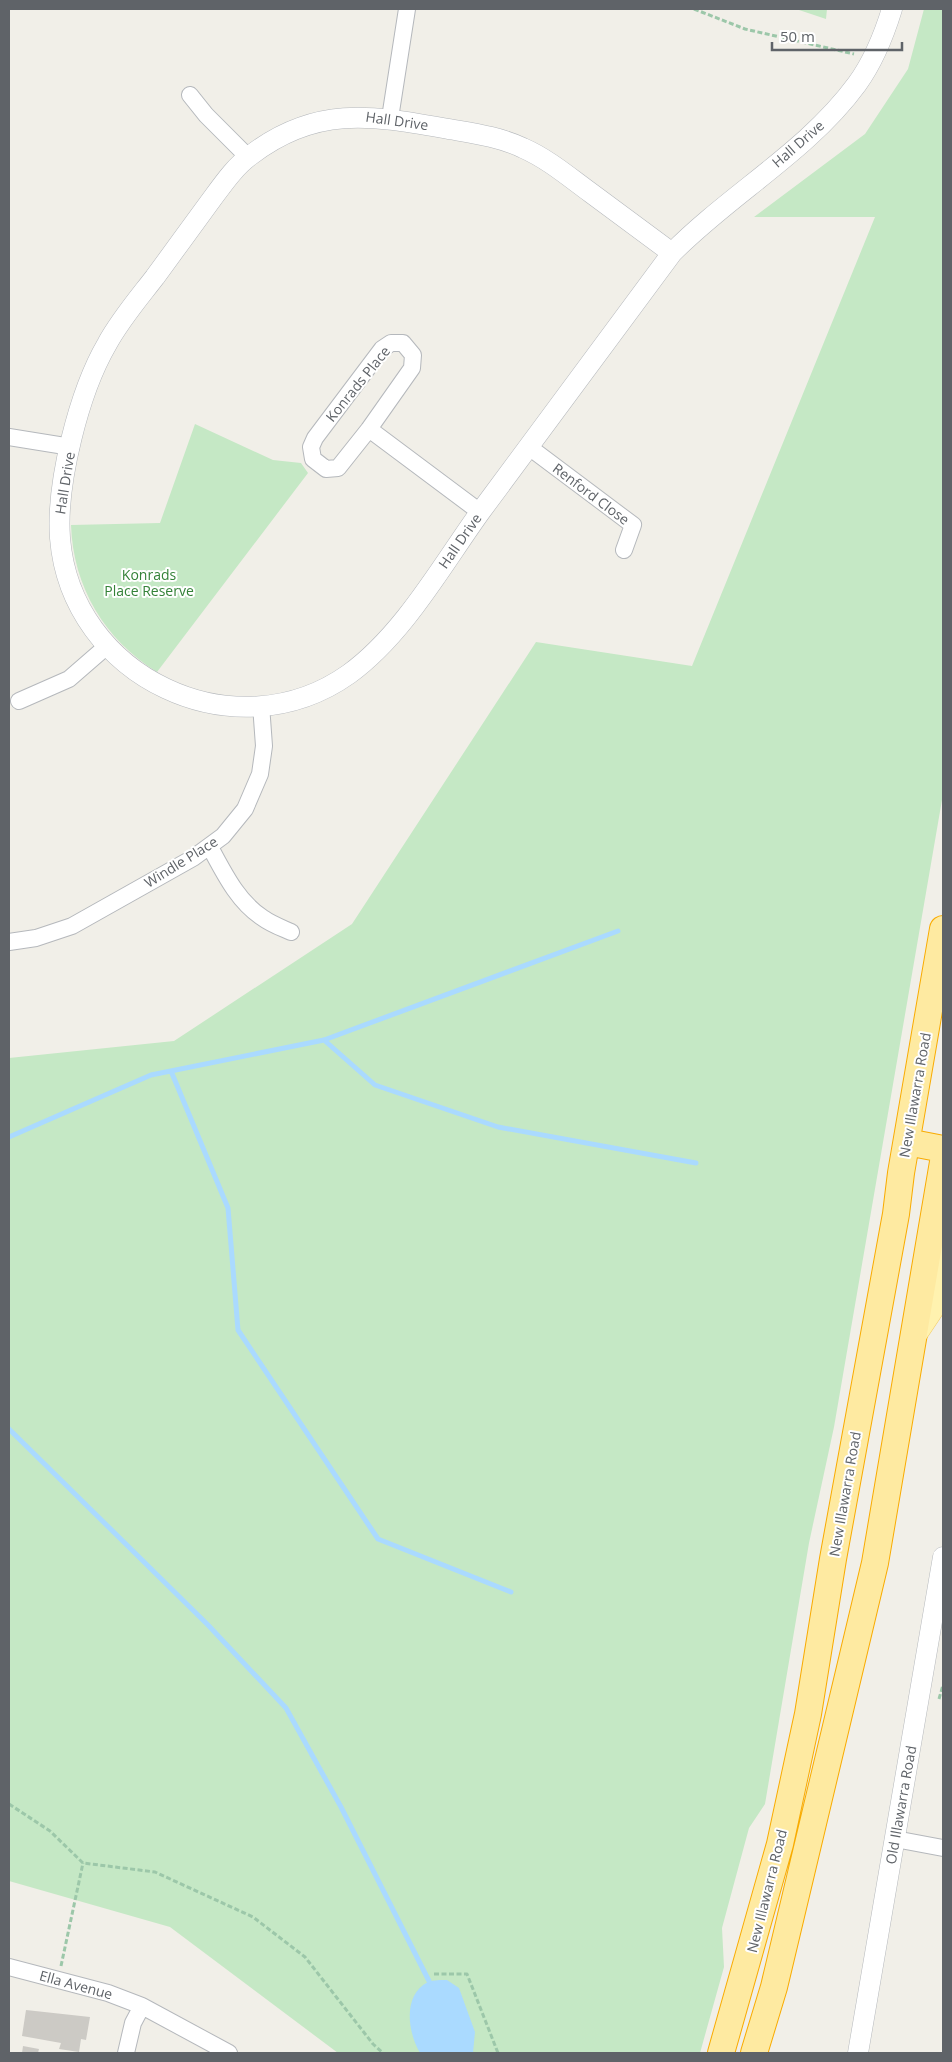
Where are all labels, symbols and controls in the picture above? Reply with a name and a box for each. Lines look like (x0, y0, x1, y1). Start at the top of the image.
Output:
scale bar (772, 20, 902, 52)
text: 50 m (780, 26, 815, 46)
street label: Hall Drive (365, 107, 430, 134)
street label: Hall Drive (768, 116, 828, 171)
street label: Konrads Place (321, 342, 394, 426)
street label: Hall Drive (50, 450, 79, 516)
street label: Renford Close (549, 458, 634, 529)
street label: Hall Drive (434, 509, 486, 572)
park label: Konrads Place Reserve (104, 565, 194, 600)
street label: Windle Place (141, 831, 221, 892)
street label: New Illawarra Road (894, 1031, 935, 1159)
street label: New Illawarra Road (824, 1430, 865, 1558)
street label: Old Illawarra Road (881, 1744, 920, 1866)
street label: New Illawarra Road (742, 1827, 791, 1955)
street label: Ella Avenue (37, 1966, 115, 2003)

